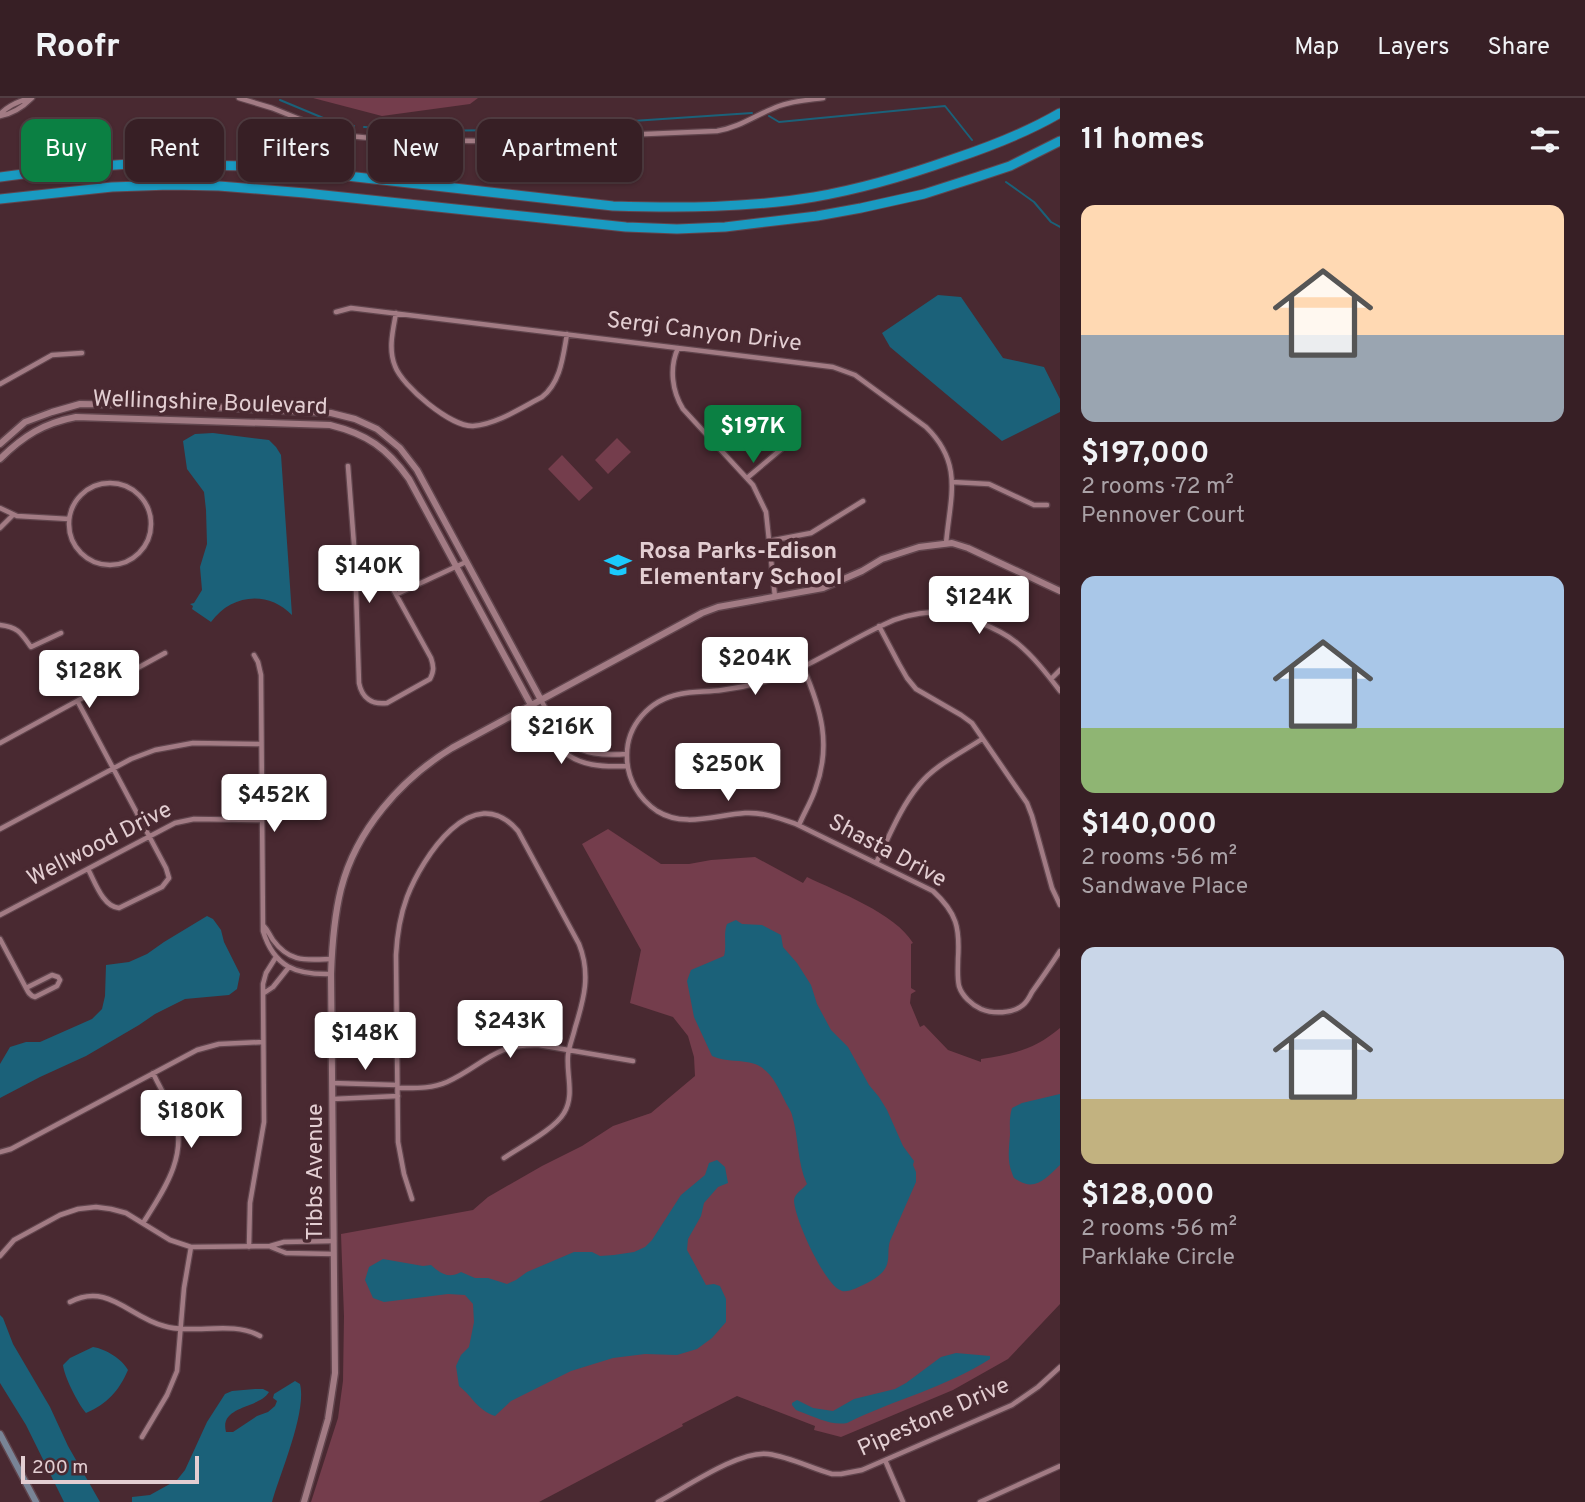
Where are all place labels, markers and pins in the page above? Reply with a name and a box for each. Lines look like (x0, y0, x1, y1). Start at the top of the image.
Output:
pin: $197K (704, 406, 802, 465)
place label: Rosa Parks-Edison Elementary School (639, 538, 843, 593)
pin: $140K (320, 546, 418, 605)
school or university icon: Rosa Parks-Edison Elementary School (603, 550, 633, 580)
pin: $124K (930, 576, 1028, 636)
pin: $204K (706, 638, 804, 697)
pin: $128K (40, 650, 138, 710)
pin: $216K (512, 706, 610, 766)
pin: $250K (679, 744, 777, 803)
pin: $452K (225, 774, 323, 834)
pin: $243K (461, 1000, 559, 1060)
pin: $148K (316, 1012, 414, 1072)
pin: $180K (142, 1090, 240, 1150)

